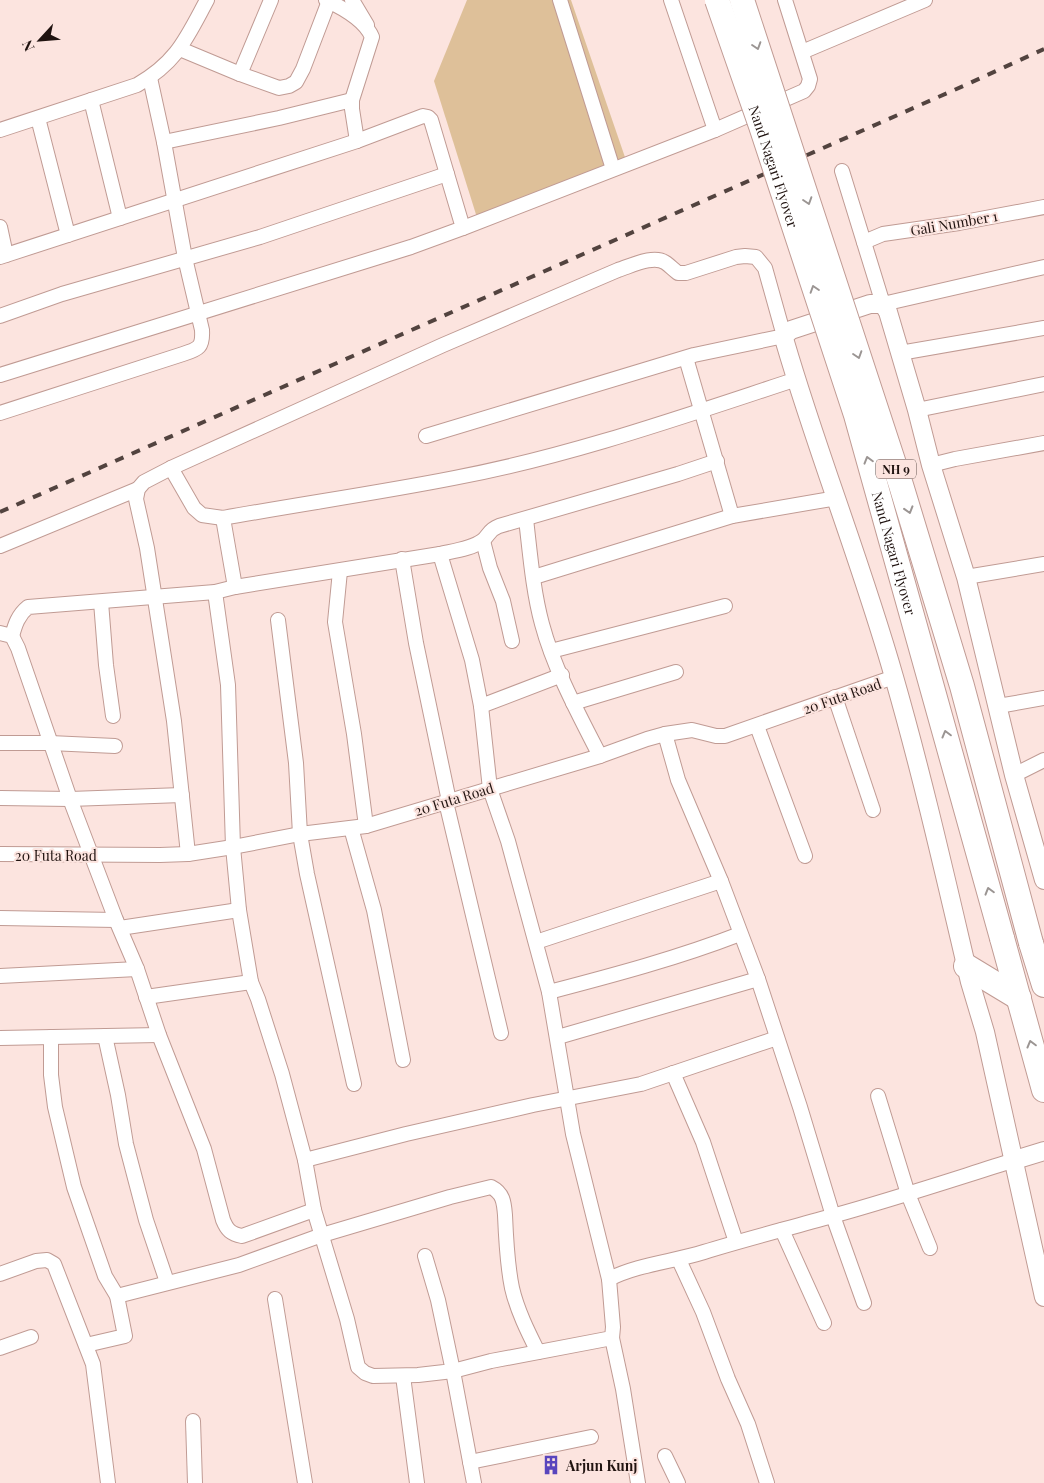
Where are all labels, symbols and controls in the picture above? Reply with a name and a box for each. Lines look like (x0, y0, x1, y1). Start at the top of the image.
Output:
north arrow (15, 15, 65, 65)
text: N (17, 37, 39, 55)
one-way arrow (751, 42, 761, 50)
street label: Nand Nagari Flyover (745, 103, 803, 231)
one-way arrow (802, 196, 812, 204)
street label: Gali Number 1 (909, 206, 999, 240)
one-way arrow (809, 285, 819, 293)
one-way arrow (853, 350, 863, 359)
one-way arrow (864, 456, 874, 465)
road number: NH 9 (876, 459, 916, 478)
street label: Nand Nagari Flyover (868, 489, 921, 618)
one-way arrow (903, 505, 913, 513)
street label: 20 Futa Road (800, 674, 884, 718)
one-way arrow (941, 731, 951, 739)
street label: 20 Futa Road (412, 778, 496, 820)
street label: 20 Futa Road (15, 846, 97, 865)
one-way arrow (984, 887, 995, 895)
one-way arrow (1027, 1040, 1037, 1048)
building icon: Arjun Kunj (540, 1454, 562, 1476)
place label: Arjun Kunj (565, 1456, 637, 1475)

